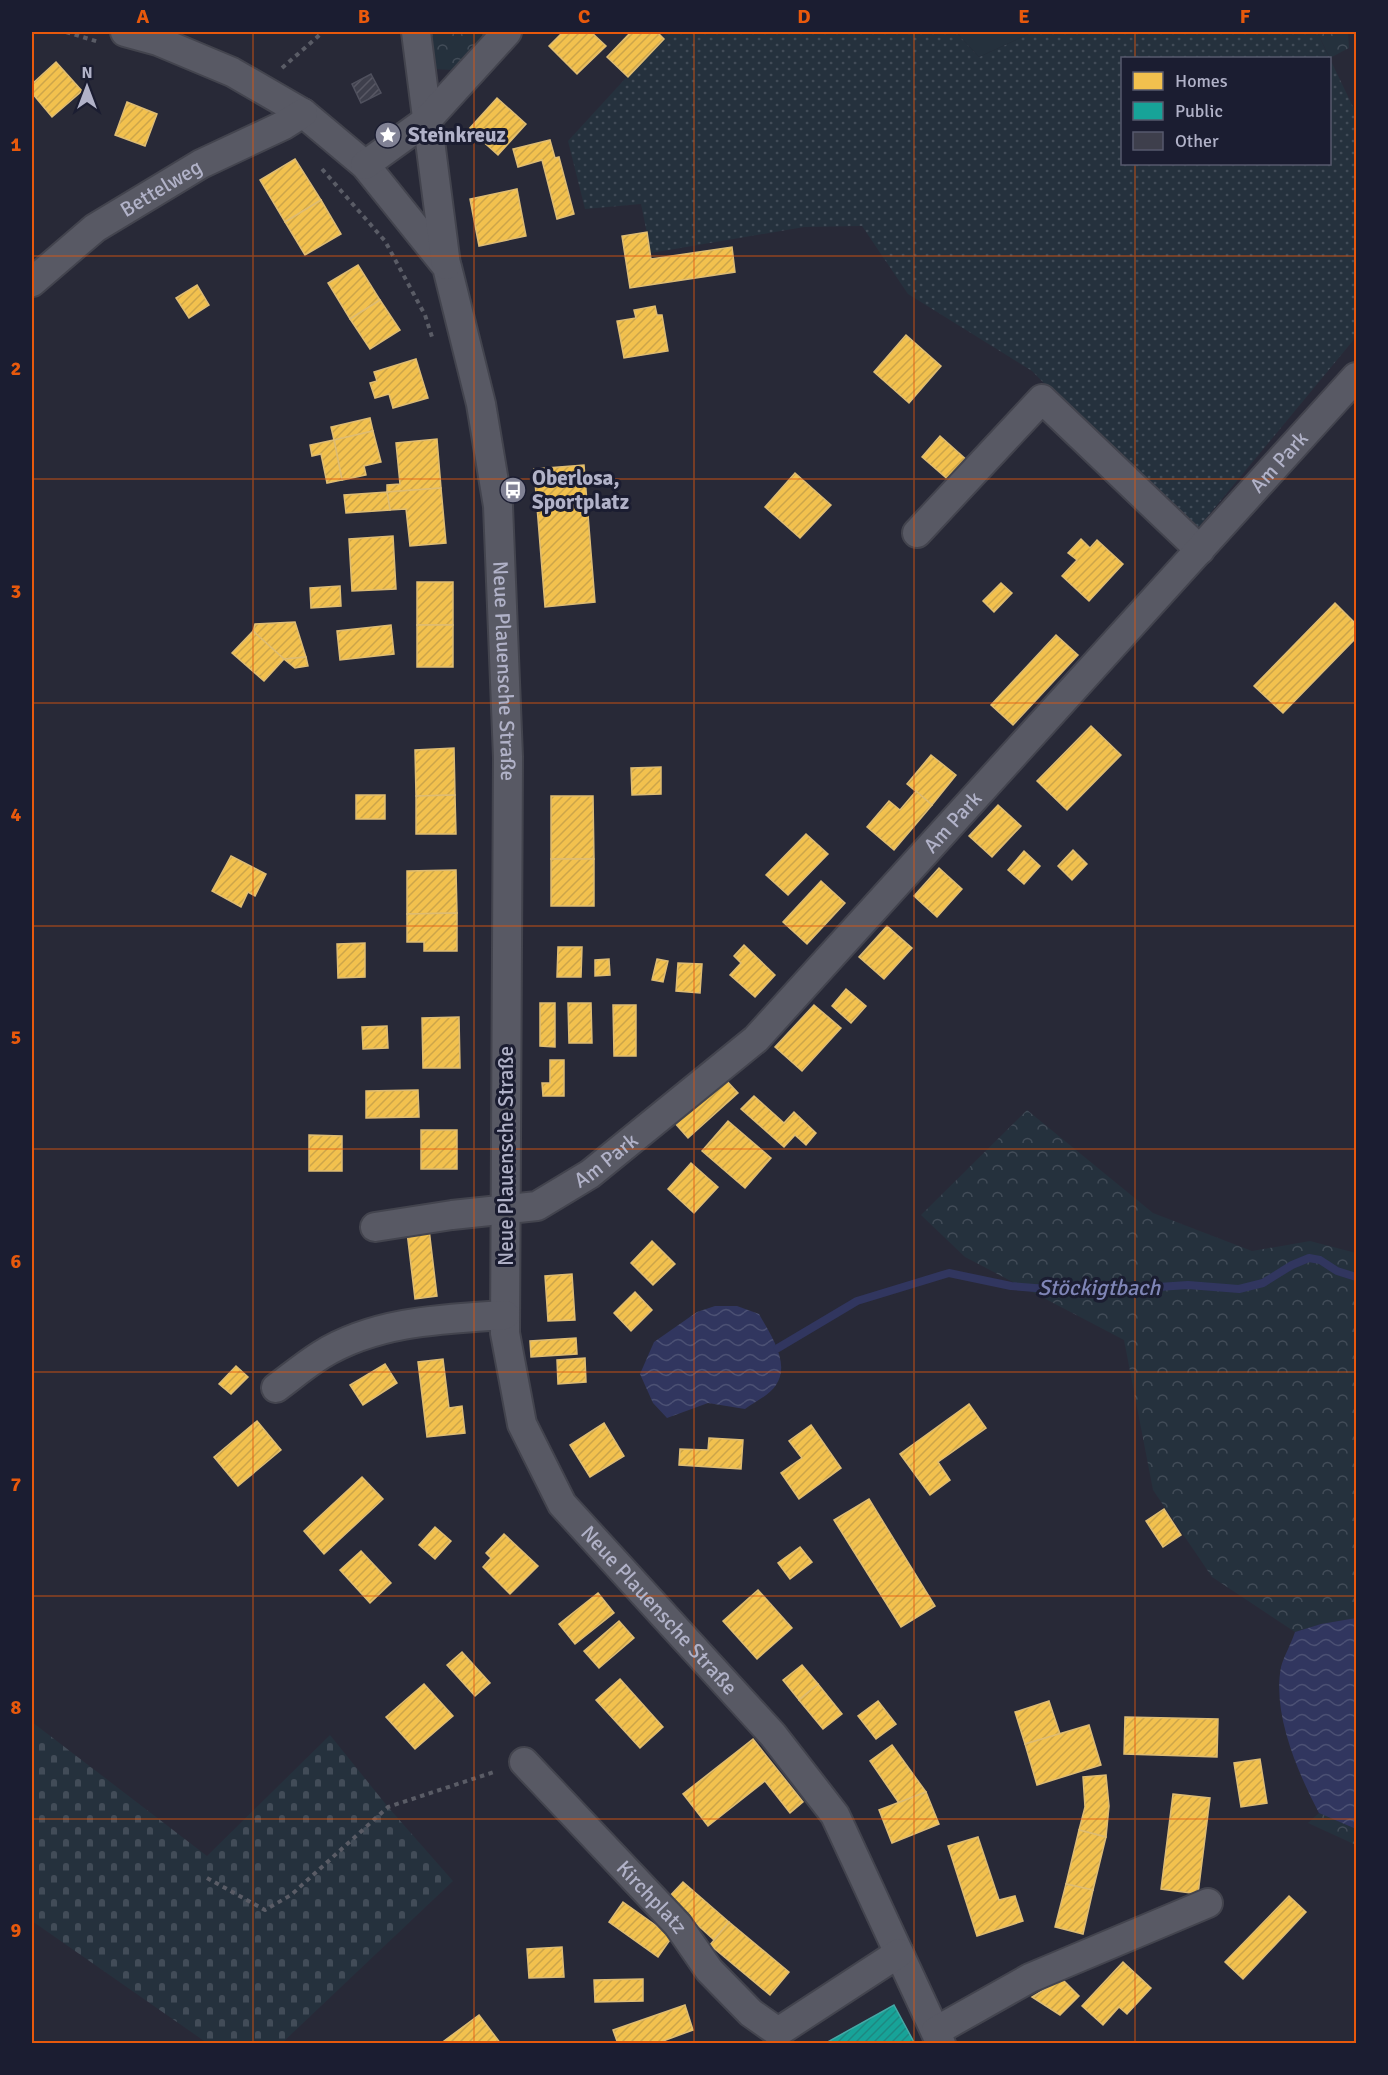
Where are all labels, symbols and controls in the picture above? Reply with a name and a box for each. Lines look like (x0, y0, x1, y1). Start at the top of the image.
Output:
text: A (137, 4, 150, 29)
text: B (358, 4, 370, 29)
text: C (578, 4, 590, 29)
text: D (797, 4, 811, 29)
text: E (1018, 4, 1030, 29)
text: F (1240, 4, 1251, 29)
north arrow (57, 57, 117, 117)
legend (1121, 57, 1331, 165)
text: N (81, 63, 93, 83)
text: Homes (1175, 70, 1228, 92)
text: Public (1175, 100, 1223, 122)
place icon: Steinkreuz (373, 120, 403, 150)
place label: Steinkreuz (408, 122, 506, 148)
text: Other (1175, 130, 1219, 152)
text: 1 (11, 132, 22, 157)
street label: Bettelweg (115, 154, 207, 223)
text: 2 (11, 356, 21, 381)
street label: Am Park (1244, 425, 1314, 498)
place label: Oberlosa, Sportplatz (532, 465, 629, 515)
bus stop icon: Oberlosa, Sportplatz (498, 475, 528, 505)
street label: Neue Plauensche Straße (487, 561, 521, 781)
text: 3 (11, 579, 21, 604)
street label: Am Park (918, 785, 988, 858)
text: 4 (11, 802, 22, 827)
text: 5 (11, 1025, 21, 1050)
street label: Neue Plauensche Straße (493, 1046, 519, 1266)
street label: Am Park (569, 1127, 644, 1194)
text: 6 (11, 1249, 22, 1274)
water label: Stöckigtbach (1038, 1274, 1161, 1301)
text: 7 (11, 1472, 22, 1497)
street label: Neue Plauensche Straße (575, 1520, 743, 1700)
text: 8 (11, 1695, 22, 1720)
street label: Kirchplatz (611, 1855, 693, 1939)
text: 9 (11, 1918, 22, 1943)

